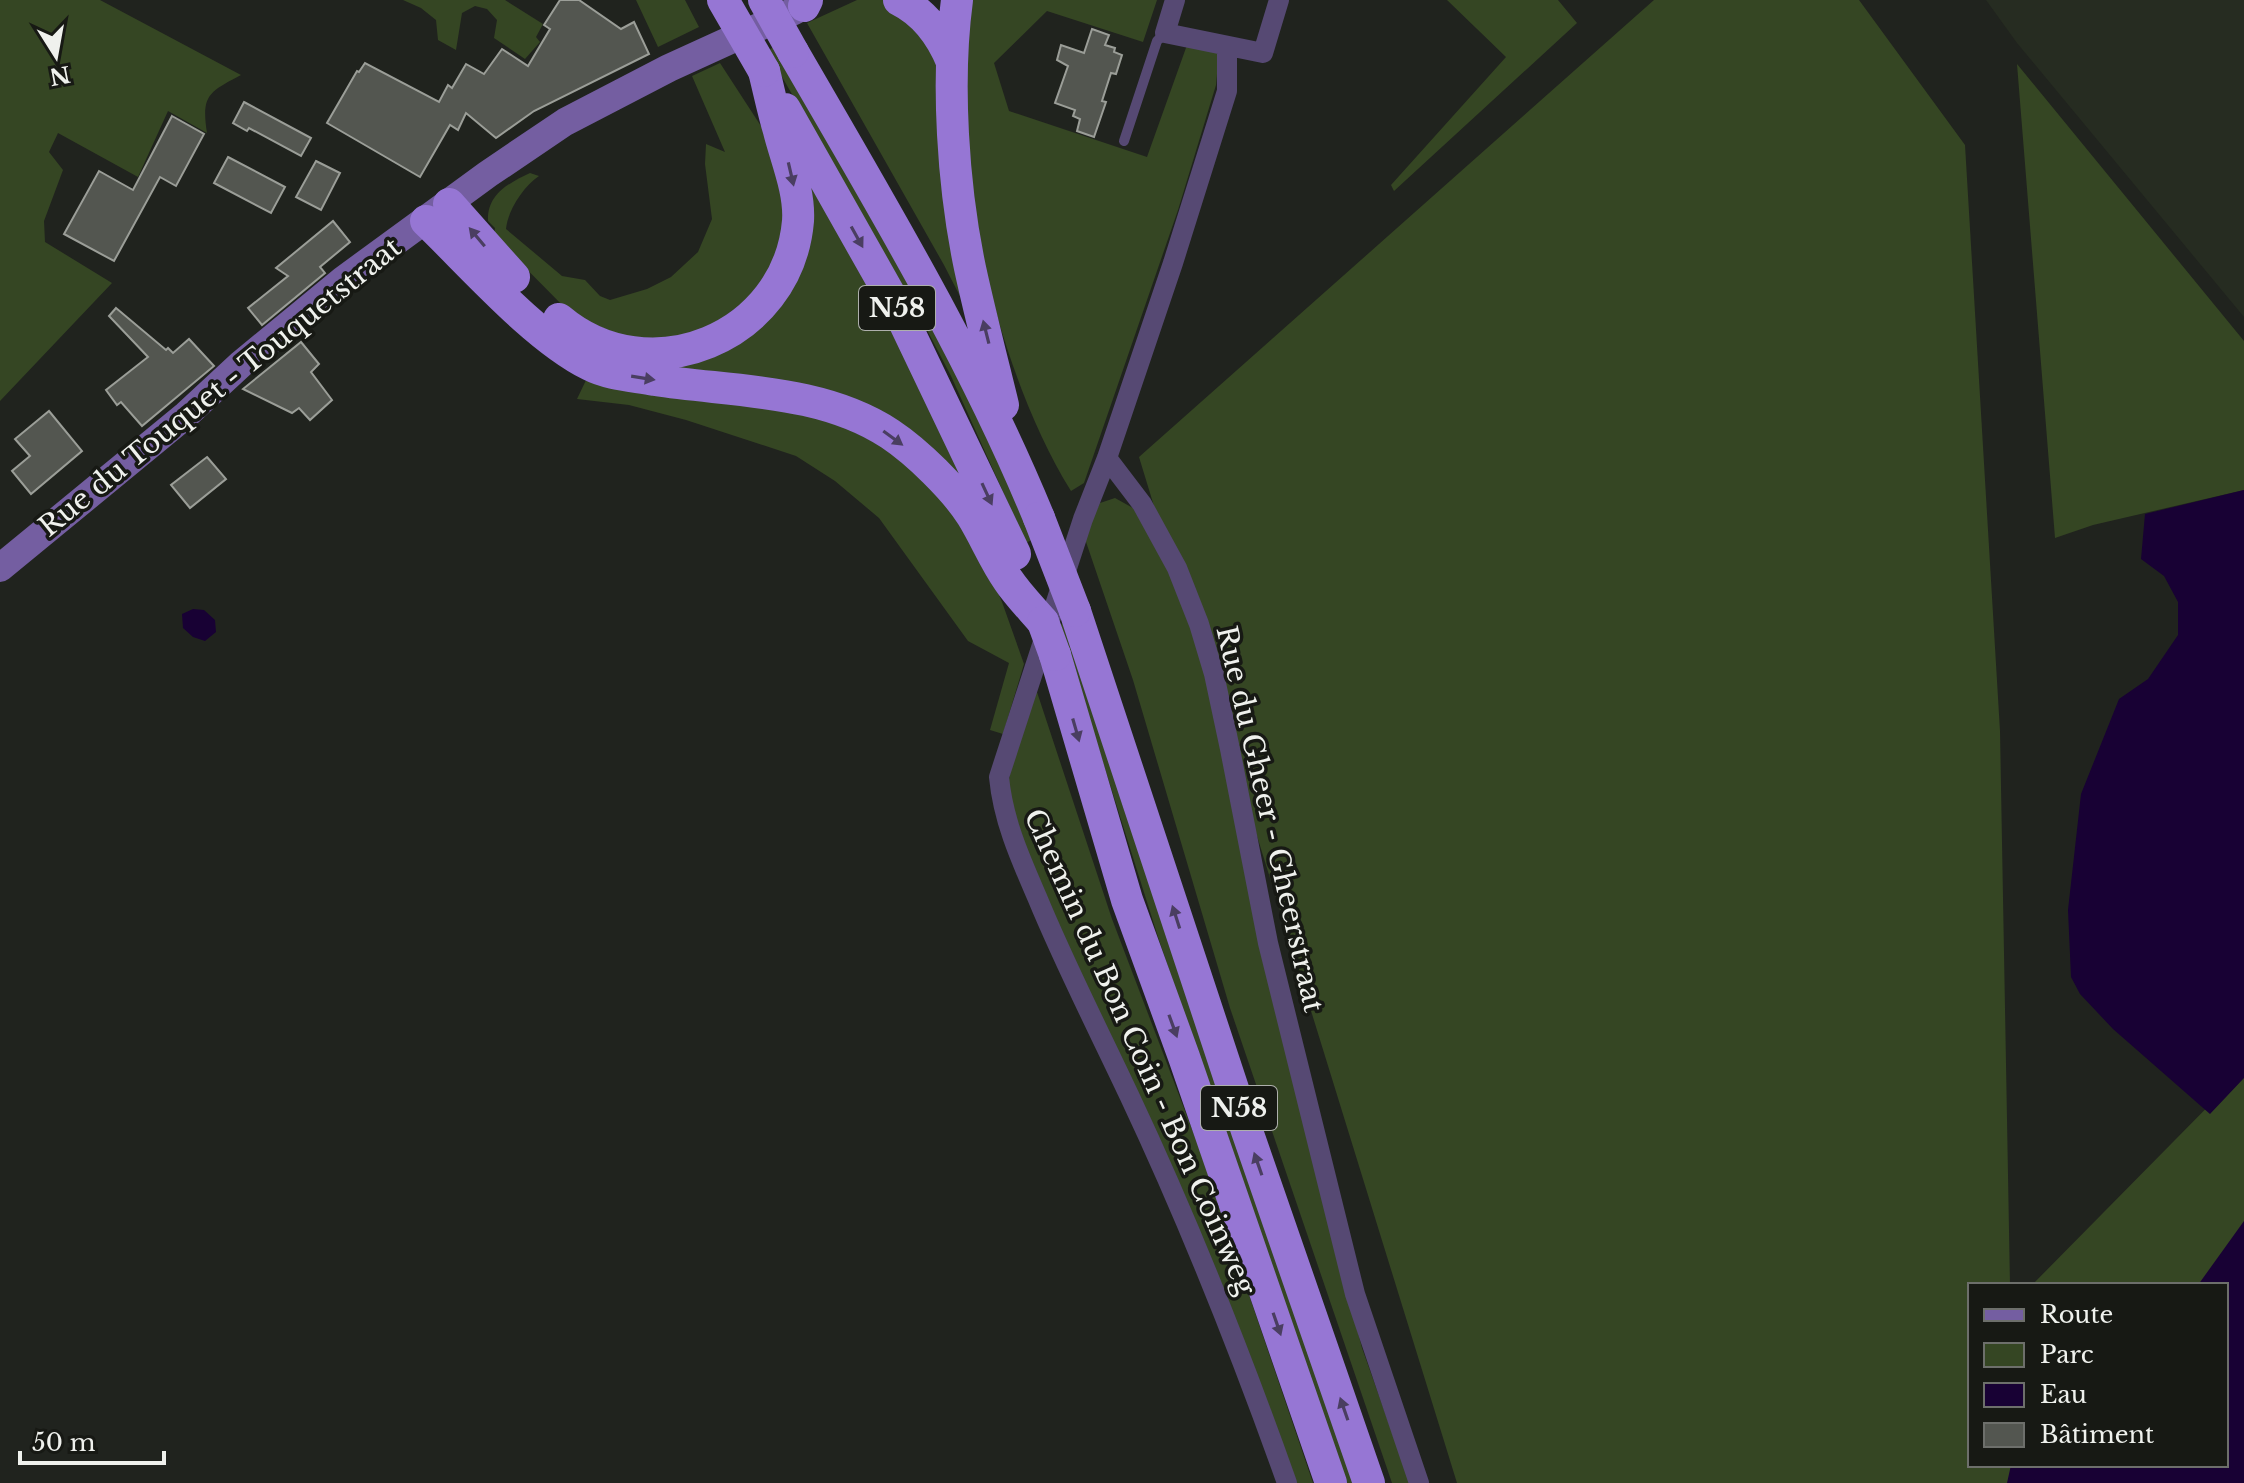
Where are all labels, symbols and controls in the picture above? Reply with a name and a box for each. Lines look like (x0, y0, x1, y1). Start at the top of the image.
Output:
north arrow (16, 16, 96, 96)
text: N (47, 60, 72, 90)
one-way arrow (785, 161, 797, 186)
one-way arrow (850, 226, 864, 248)
one-way arrow (469, 227, 485, 247)
street label: Rue du Touquet - Touquetstraat (32, 230, 409, 544)
road number: N58 (859, 286, 935, 330)
one-way arrow (979, 320, 991, 345)
one-way arrow (631, 372, 656, 384)
one-way arrow (882, 430, 904, 446)
one-way arrow (980, 482, 994, 505)
street label: Rue du Gheer - Gheerstraat (1208, 622, 1332, 1016)
one-way arrow (1071, 717, 1083, 742)
street label: Chemin du Bon Coin - Bon Coinweg (1017, 803, 1264, 1302)
one-way arrow (1170, 905, 1182, 929)
one-way arrow (1167, 1014, 1180, 1038)
road number: N58 (1201, 1086, 1277, 1130)
one-way arrow (1252, 1151, 1264, 1175)
legend (1968, 1283, 2228, 1467)
text: Route (2040, 1300, 2113, 1329)
one-way arrow (1271, 1312, 1283, 1336)
text: Parc (2040, 1340, 2094, 1369)
text: Eau (2040, 1380, 2087, 1409)
one-way arrow (1337, 1397, 1349, 1421)
scale bar (20, 1415, 164, 1465)
text: Bâtiment (2040, 1420, 2154, 1449)
text: 50 m (32, 1428, 96, 1457)

